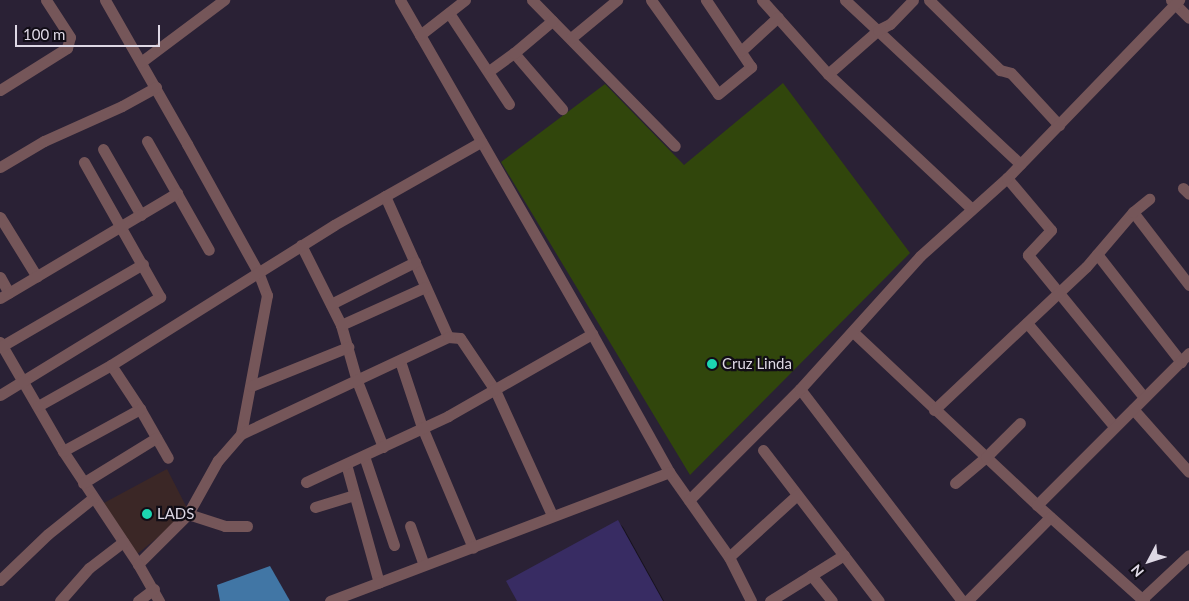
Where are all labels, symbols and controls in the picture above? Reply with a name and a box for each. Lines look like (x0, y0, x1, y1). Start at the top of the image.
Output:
scale bar (18, 15, 162, 47)
text: 100 m (23, 25, 65, 43)
place label: Cruz Linda (722, 355, 792, 373)
marker: Cruz Linda (706, 358, 718, 370)
place label: LADS (157, 505, 194, 523)
marker: LADS (141, 508, 153, 520)
north arrow (1124, 536, 1174, 586)
text: N (1127, 561, 1147, 581)

